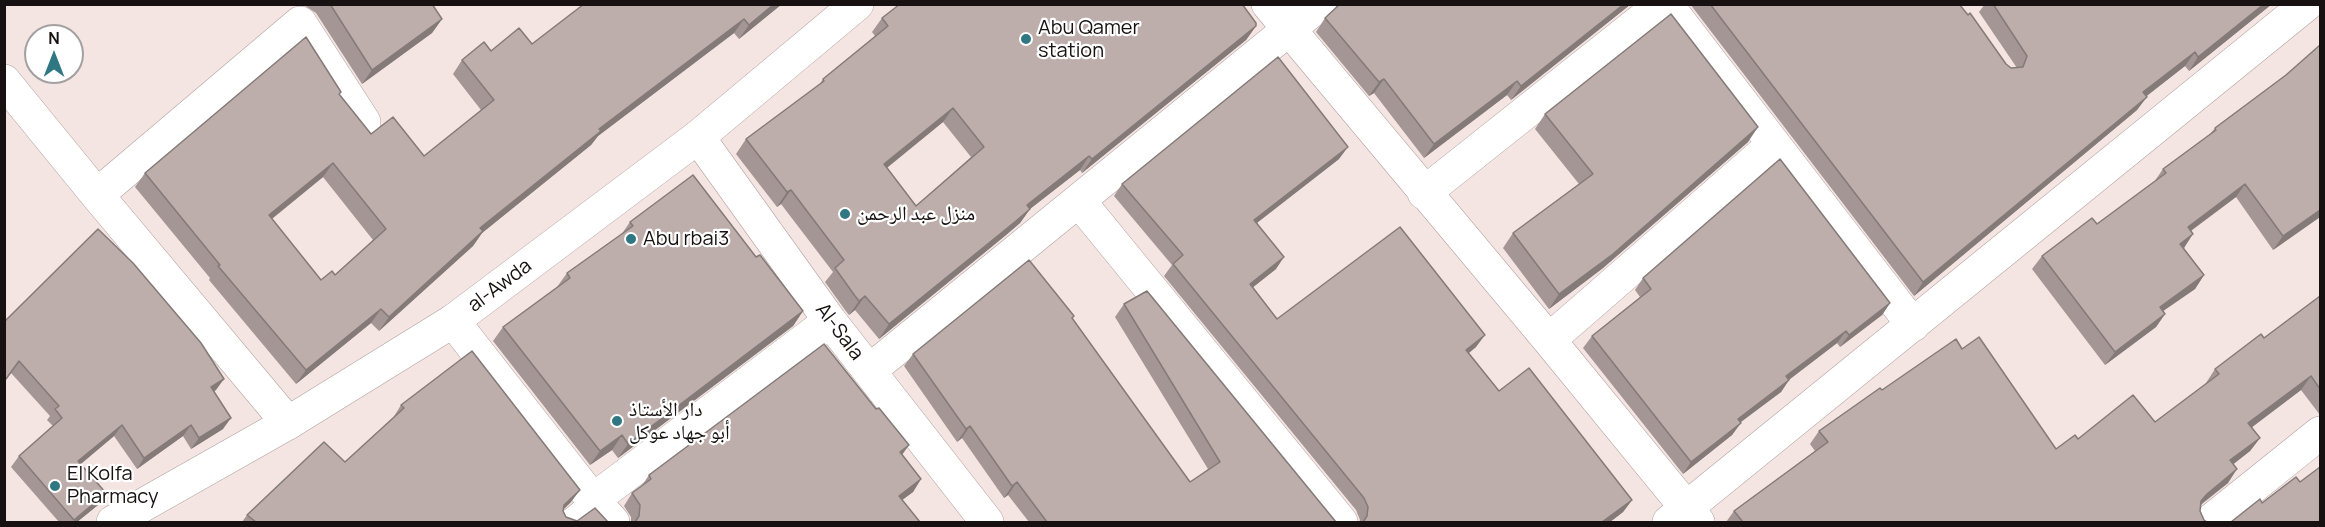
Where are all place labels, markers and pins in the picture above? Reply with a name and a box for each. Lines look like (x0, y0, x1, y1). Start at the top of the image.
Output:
place label: Abu Qamer station (1038, 16, 1140, 63)
marker: Abu Qamer station (1019, 32, 1033, 46)
place label: منزل عبد الرحمن (857, 202, 975, 226)
marker: منزل عبد الرحمن (838, 207, 852, 221)
place label: Abu rbai3 (643, 227, 729, 251)
marker: Abu rbai3 (624, 232, 638, 246)
place label: دار الأستاذ أبو جهاد عوكل (629, 398, 730, 445)
marker: دار الأستاذ أبو جهاد عوكل (610, 414, 624, 428)
place label: El Kolfa Pharmacy (67, 462, 159, 509)
marker: El Kolfa Pharmacy (48, 479, 62, 493)

